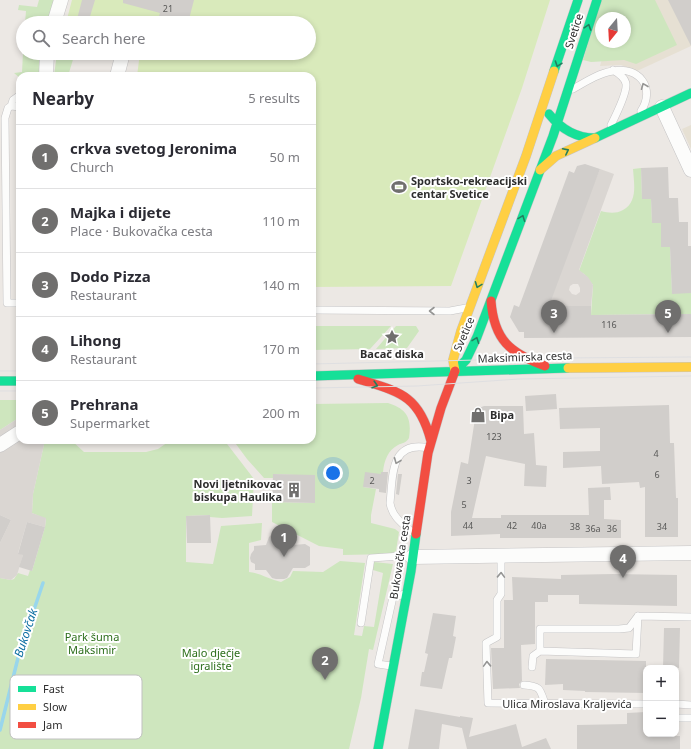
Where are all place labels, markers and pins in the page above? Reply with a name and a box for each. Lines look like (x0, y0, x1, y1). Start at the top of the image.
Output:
place label: Sportsko-rekreacijski centar Svetice (411, 173, 527, 201)
sports icon: Sportsko-rekreacijski centar Svetice (390, 178, 408, 196)
pin: 3 (541, 300, 567, 333)
pin: 5 (655, 300, 681, 333)
place icon: Bacač diska (383, 328, 401, 346)
place label: Bacač diska (360, 346, 424, 361)
shop icon: Bipa (469, 406, 487, 424)
place label: Bipa (490, 407, 514, 422)
place label: Novi ljetnikovac biskupa Haulika (194, 476, 282, 504)
building icon: Novi ljetnikovac biskupa Haulika (285, 481, 303, 499)
pin: 1 (271, 524, 297, 557)
pin: 4 (610, 545, 636, 578)
pin: 2 (312, 647, 338, 680)

